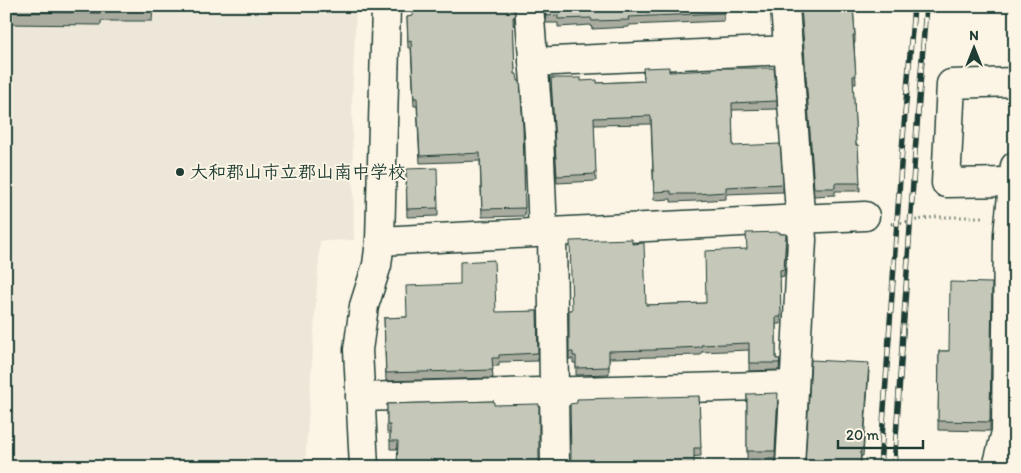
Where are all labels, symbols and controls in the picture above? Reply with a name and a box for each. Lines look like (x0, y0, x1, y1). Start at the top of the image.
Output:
north arrow (948, 22, 998, 72)
text: N (969, 27, 979, 44)
place label: 大和郡山市立郡山南中学校 (190, 161, 406, 183)
marker: 大和郡山市立郡山南中学校 (174, 166, 186, 178)
scale bar (838, 418, 924, 450)
text: 20 m (846, 426, 880, 444)

